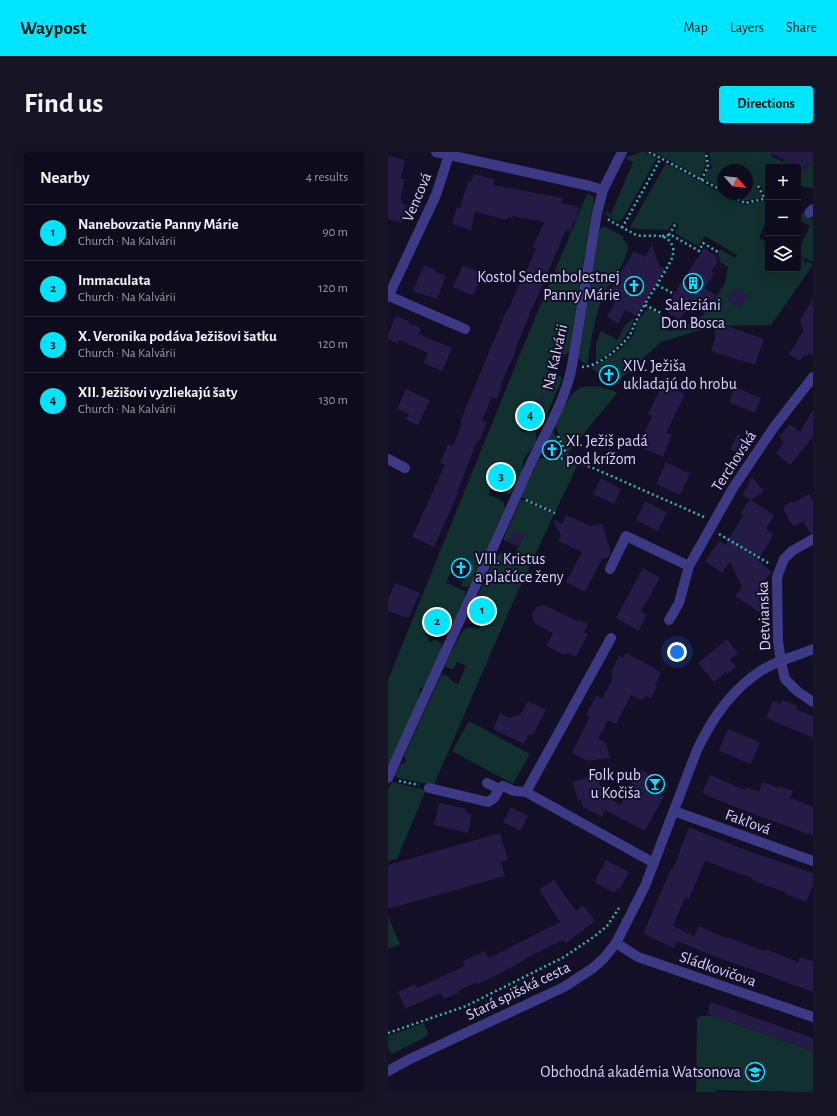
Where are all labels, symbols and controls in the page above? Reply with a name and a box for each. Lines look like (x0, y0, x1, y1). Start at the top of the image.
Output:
text: Waypost (20, 19, 87, 38)
text: Map (683, 21, 708, 35)
text: Layers (730, 21, 764, 35)
text: Share (786, 21, 817, 35)
button: Directions (719, 86, 813, 123)
text: Find us (24, 90, 103, 118)
north arrow (717, 164, 753, 200)
map controls (765, 164, 801, 272)
button: + (765, 164, 801, 200)
text: Nearby (40, 169, 90, 186)
street label: Vencová (400, 170, 434, 224)
text: 4 results (306, 171, 348, 184)
button: − (765, 200, 801, 236)
text: Nanebovzatie Panny Márie (78, 217, 239, 232)
text: 1 (51, 226, 55, 239)
text: 90 m (322, 226, 348, 239)
text: Church · Na Kalvárii (78, 235, 176, 248)
button: layers (765, 236, 801, 272)
place label: Kostol Sedembolestnej Panny Márie (477, 269, 620, 304)
building icon: Saleziáni Don Bosca (682, 272, 704, 294)
text: Immaculata (78, 273, 151, 288)
church icon: Kostol Sedembolestnej Panny Márie (623, 275, 645, 297)
text: 2 (50, 282, 56, 295)
text: 120 m (318, 282, 348, 295)
text: Church · Na Kalvárii (78, 291, 176, 304)
place label: Saleziáni Don Bosca (661, 297, 725, 331)
street label: Na Kalvárii (540, 322, 570, 392)
text: X. Veronika podáva Ježišovi šatku (78, 329, 277, 344)
text: 3 (50, 338, 56, 351)
text: 120 m (318, 338, 348, 351)
text: Church · Na Kalvárii (78, 347, 176, 360)
place label: XIV. Ježiša ukladajú do hrobu (623, 358, 737, 393)
church icon: XIV. Ježiša ukladajú do hrobu (598, 364, 620, 386)
text: XII. Ježišovi vyzliekajú šaty (78, 385, 238, 400)
text: 4 (50, 394, 56, 407)
text: 130 m (319, 394, 348, 407)
pin: 4 (517, 401, 543, 431)
text: Church · Na Kalvárii (78, 403, 176, 416)
street label: Terchovská (709, 428, 759, 494)
place label: XI. Ježiš padá pod krížom (566, 433, 648, 467)
church icon: XI. Ježiš padá pod krížom (541, 439, 563, 461)
pin: 3 (488, 462, 514, 492)
place label: VIII. Kristus a plačúce ženy (475, 551, 564, 586)
church icon: VIII. Kristus a plačúce ženy (450, 557, 472, 579)
street label: Detvianska (755, 581, 773, 651)
pin: 1 (469, 596, 495, 626)
pin: 2 (424, 607, 450, 637)
your location (667, 642, 687, 662)
place label: Folk pub u Kočiša (588, 767, 641, 801)
bar icon: Folk pub u Kočiša (644, 773, 666, 795)
street label: Fakľová (723, 806, 773, 838)
street label: Sládkovičova (678, 948, 758, 990)
street label: Stará spišská cesta (463, 959, 573, 1023)
school or university icon: Obchodná akadémia Watsonova (744, 1061, 766, 1083)
place label: Obchodná akadémia Watsonova (540, 1064, 741, 1080)

